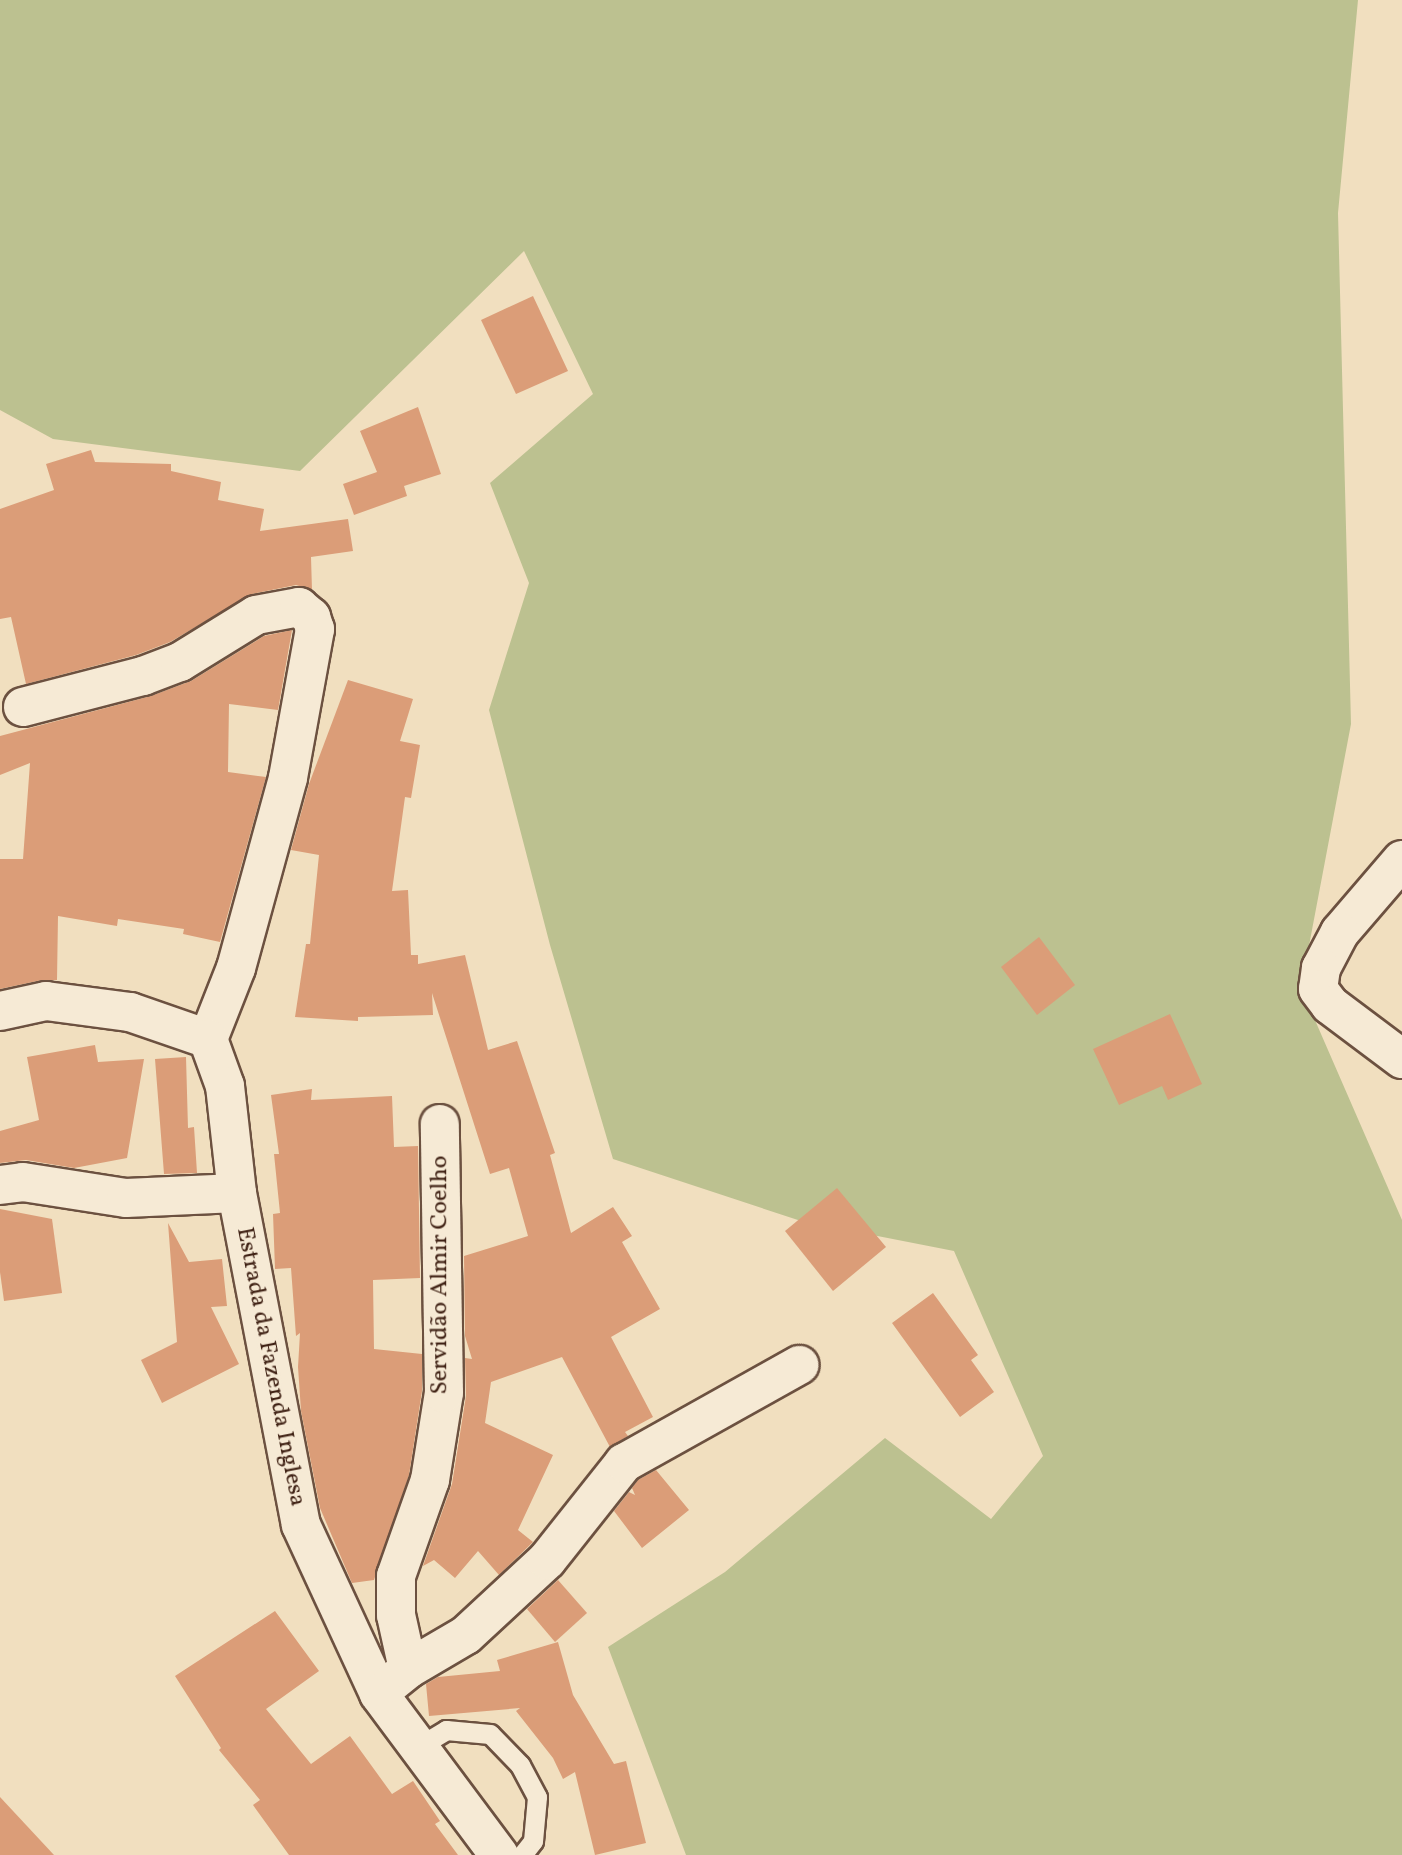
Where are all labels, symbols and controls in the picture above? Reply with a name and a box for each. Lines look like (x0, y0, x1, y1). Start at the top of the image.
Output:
street label: Servidão Almir Coelho (427, 1155, 455, 1395)
street label: Estrada da Fazenda Inglesa (229, 1225, 311, 1509)

